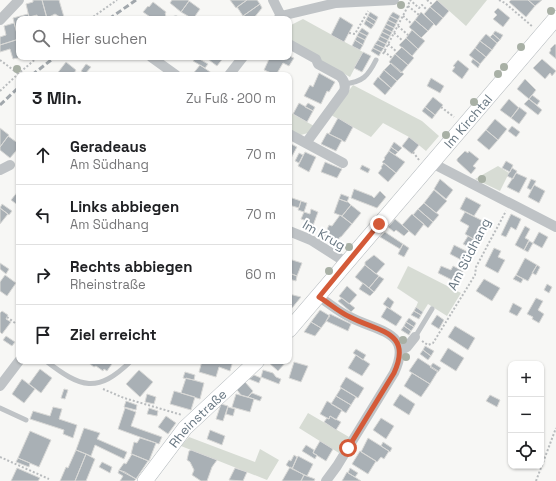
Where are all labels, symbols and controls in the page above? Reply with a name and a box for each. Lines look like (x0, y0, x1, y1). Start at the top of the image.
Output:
search box (16, 16, 292, 60)
icon: search (30, 27, 52, 49)
text: Hier suchen (62, 29, 147, 48)
text: 3 Min. (32, 87, 82, 109)
text: Zu Fuß · 200 m (186, 90, 276, 107)
street label: Im Kirchtal (440, 91, 496, 152)
text: Geradeaus (70, 137, 147, 156)
icon: ahead (32, 144, 54, 166)
text: 70 m (246, 146, 276, 163)
text: Am Südhang (70, 156, 149, 173)
text: Links abbiegen (70, 197, 179, 216)
icon: left (32, 204, 54, 226)
text: 70 m (246, 206, 276, 223)
route end (370, 215, 388, 233)
street label: Am Südhang (444, 215, 494, 293)
text: Am Südhang (70, 216, 149, 233)
street label: Im Krug (299, 216, 349, 254)
text: Rechts abbiegen (70, 257, 192, 276)
icon: right (32, 264, 54, 286)
text: 60 m (245, 266, 276, 283)
text: Rheinstraße (70, 276, 146, 293)
icon: arrive (32, 324, 54, 346)
text: Ziel erreicht (70, 325, 157, 344)
map controls (508, 361, 544, 469)
button: + (508, 361, 544, 397)
street label: Rheinstraße (165, 385, 230, 451)
button: − (508, 397, 544, 433)
button: locate (508, 433, 544, 469)
route start (339, 439, 357, 457)

